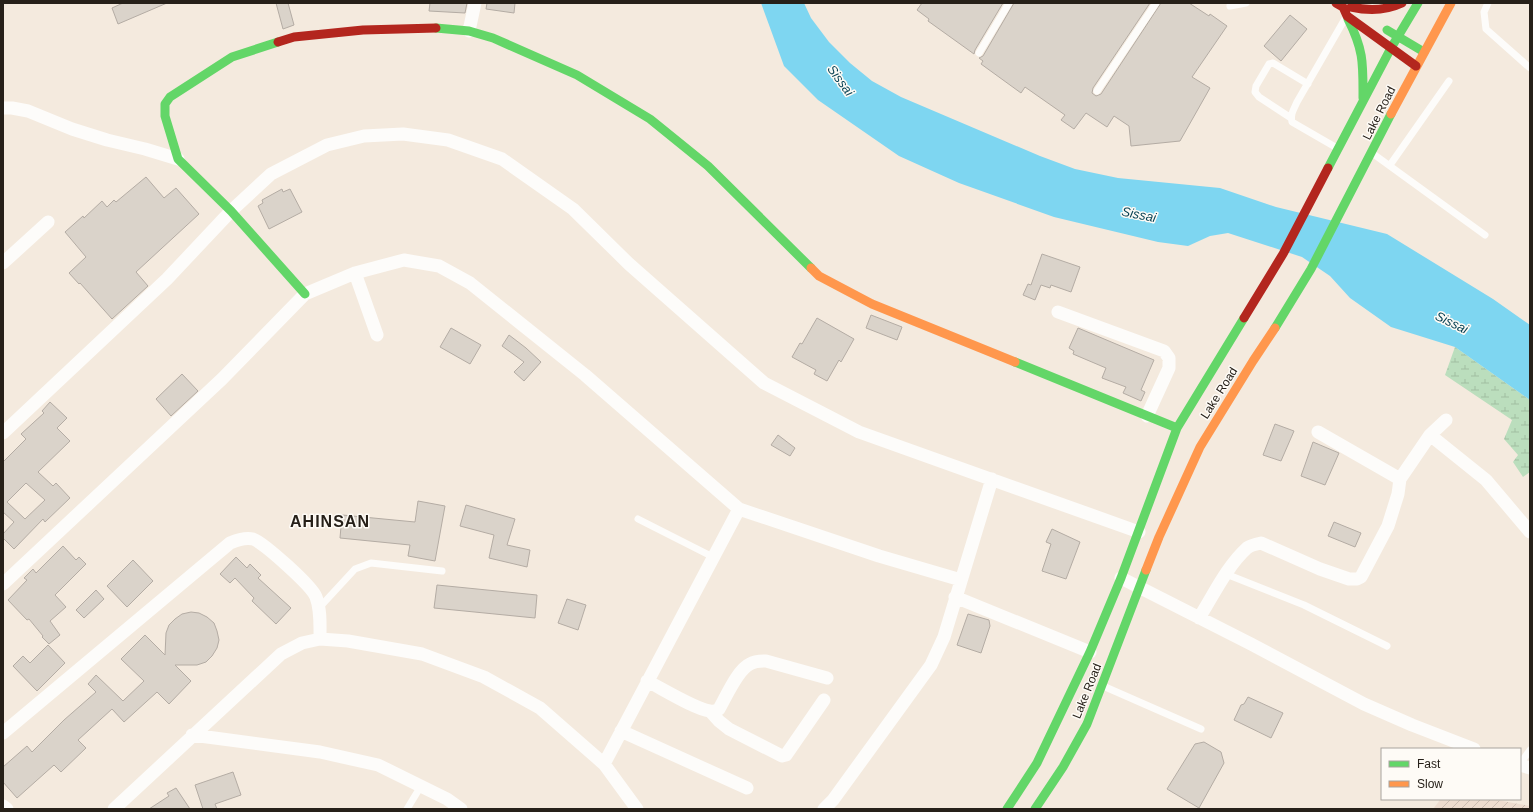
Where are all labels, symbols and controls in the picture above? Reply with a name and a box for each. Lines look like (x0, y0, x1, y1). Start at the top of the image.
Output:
water label: Sissai (824, 62, 858, 100)
street label: Lake Road (1360, 84, 1398, 142)
water label: Sissai (1120, 204, 1158, 225)
water label: Sissai (1433, 308, 1472, 337)
street label: Lake Road (1198, 365, 1240, 421)
district label: AHINSAN (290, 513, 370, 530)
street label: Lake Road (1070, 661, 1104, 721)
legend (1381, 748, 1521, 800)
text: Fast (1417, 757, 1441, 771)
text: Slow (1417, 777, 1443, 791)

